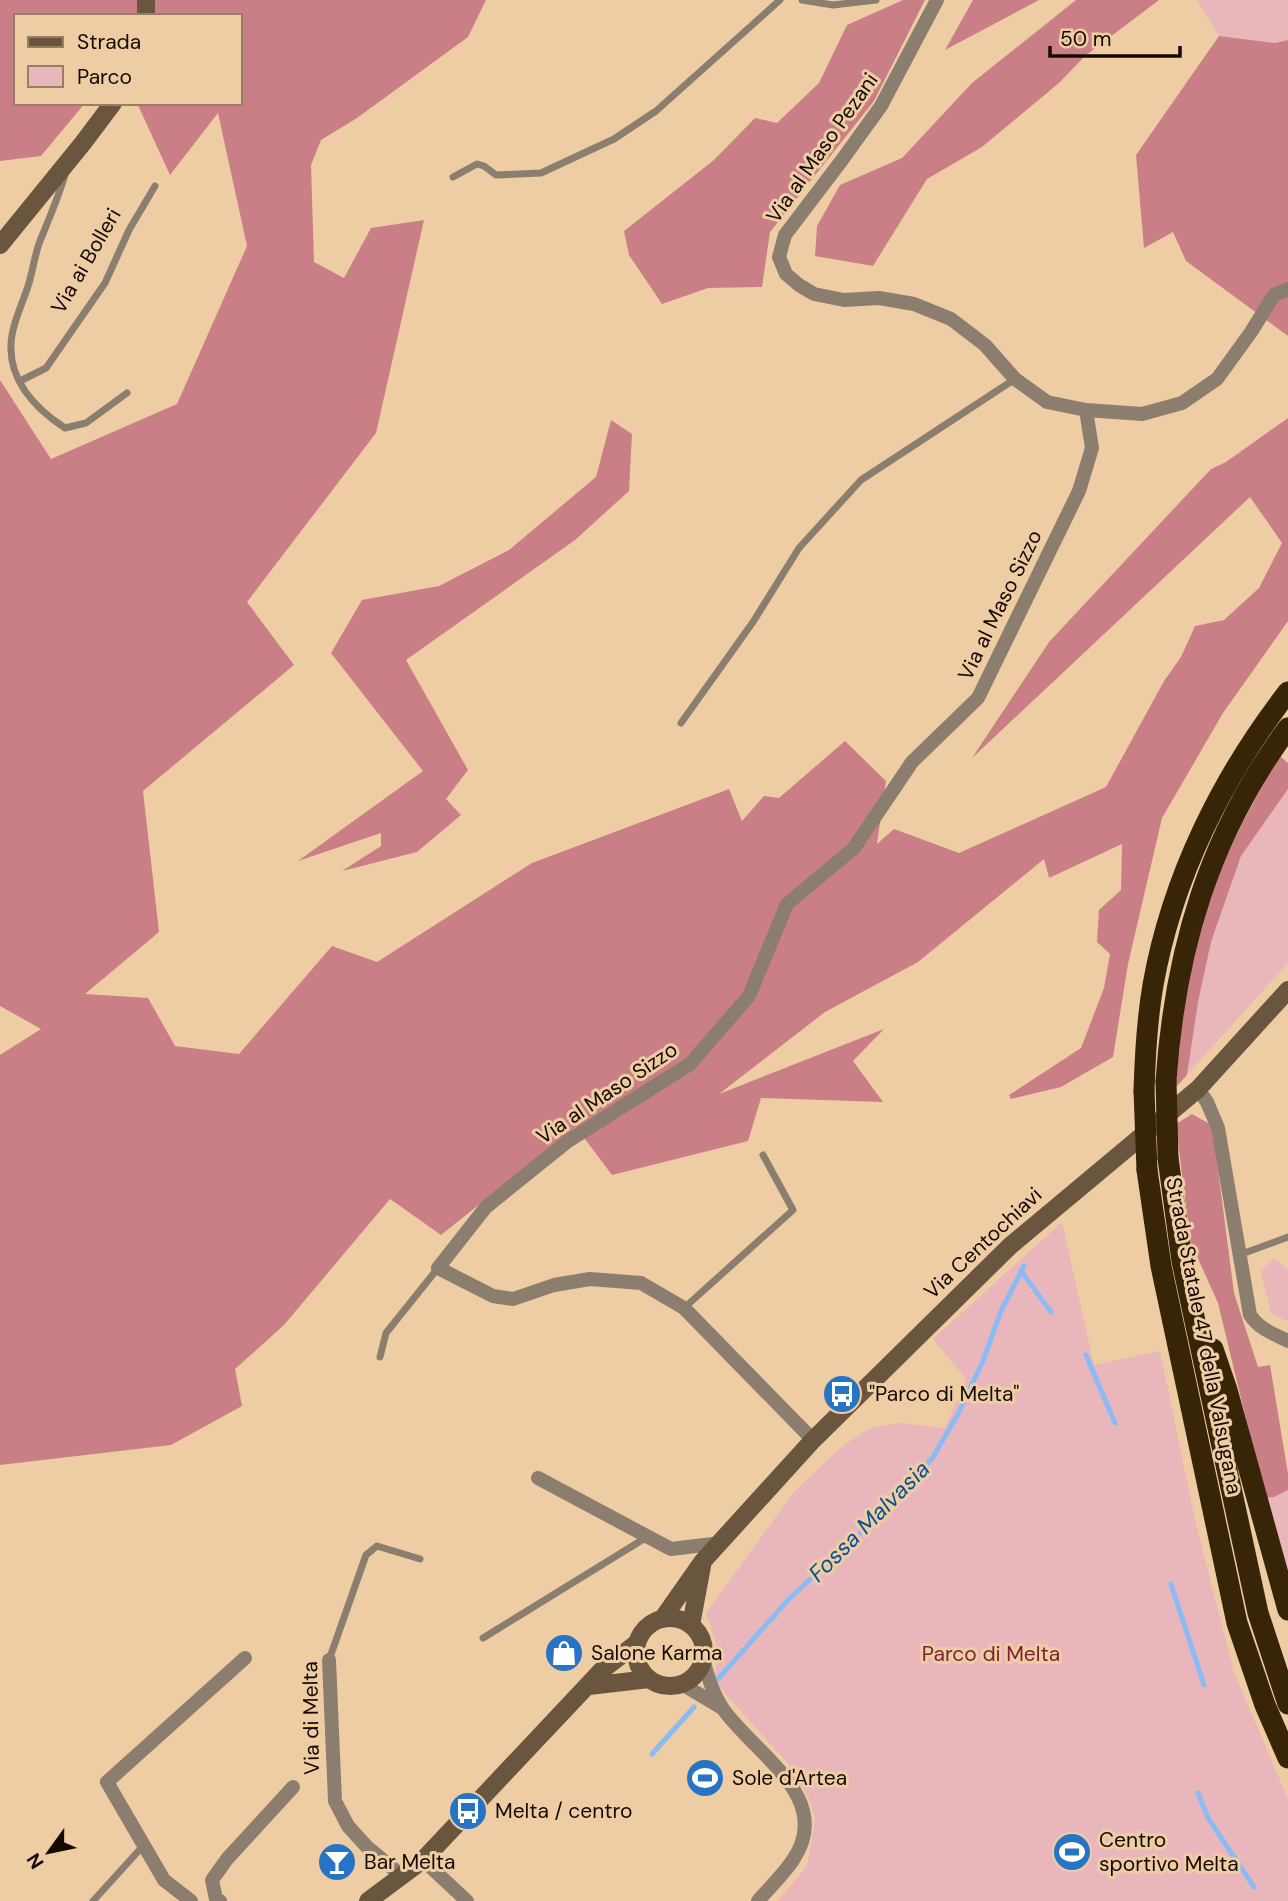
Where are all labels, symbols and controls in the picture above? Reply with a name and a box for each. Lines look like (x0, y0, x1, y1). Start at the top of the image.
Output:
legend (14, 14, 242, 105)
scale bar (1050, 14, 1180, 58)
text: 50 m (1060, 25, 1111, 53)
text: Strada (77, 28, 141, 56)
text: Parco (77, 63, 132, 91)
street label: Via al Maso Pezani (760, 67, 884, 229)
street label: Via ai Bolleri (45, 203, 127, 319)
street label: Via al Maso Sizzo (951, 525, 1049, 685)
street label: Via al Maso Sizzo (531, 1035, 683, 1151)
street label: Strada Statale 47 della Valsugana (1160, 1175, 1248, 1497)
street label: Via Centochiavi (918, 1181, 1048, 1305)
bus stop icon: "Parco di Melta" (821, 1373, 863, 1415)
place label: "Parco di Melta" (869, 1380, 1020, 1408)
water label: Fossa Malvasia (802, 1454, 936, 1588)
shop icon: Salone Karma (543, 1632, 585, 1674)
place label: Salone Karma (591, 1639, 722, 1667)
park label: Parco di Melta (922, 1640, 1060, 1668)
street label: Via di Melta (296, 1661, 326, 1775)
sports icon: Sole d'Artea (684, 1757, 726, 1799)
place label: Sole d'Artea (732, 1764, 847, 1792)
bus stop icon: Melta / centro (447, 1790, 489, 1832)
place label: Melta / centro (495, 1797, 632, 1825)
north arrow (14, 1817, 84, 1887)
place label: Centro sportivo Melta (1099, 1826, 1239, 1878)
sports icon: Centro sportivo Melta (1051, 1831, 1093, 1873)
bar icon: Bar Melta (316, 1841, 358, 1883)
text: N (21, 1848, 49, 1874)
place label: Bar Melta (364, 1848, 455, 1876)

